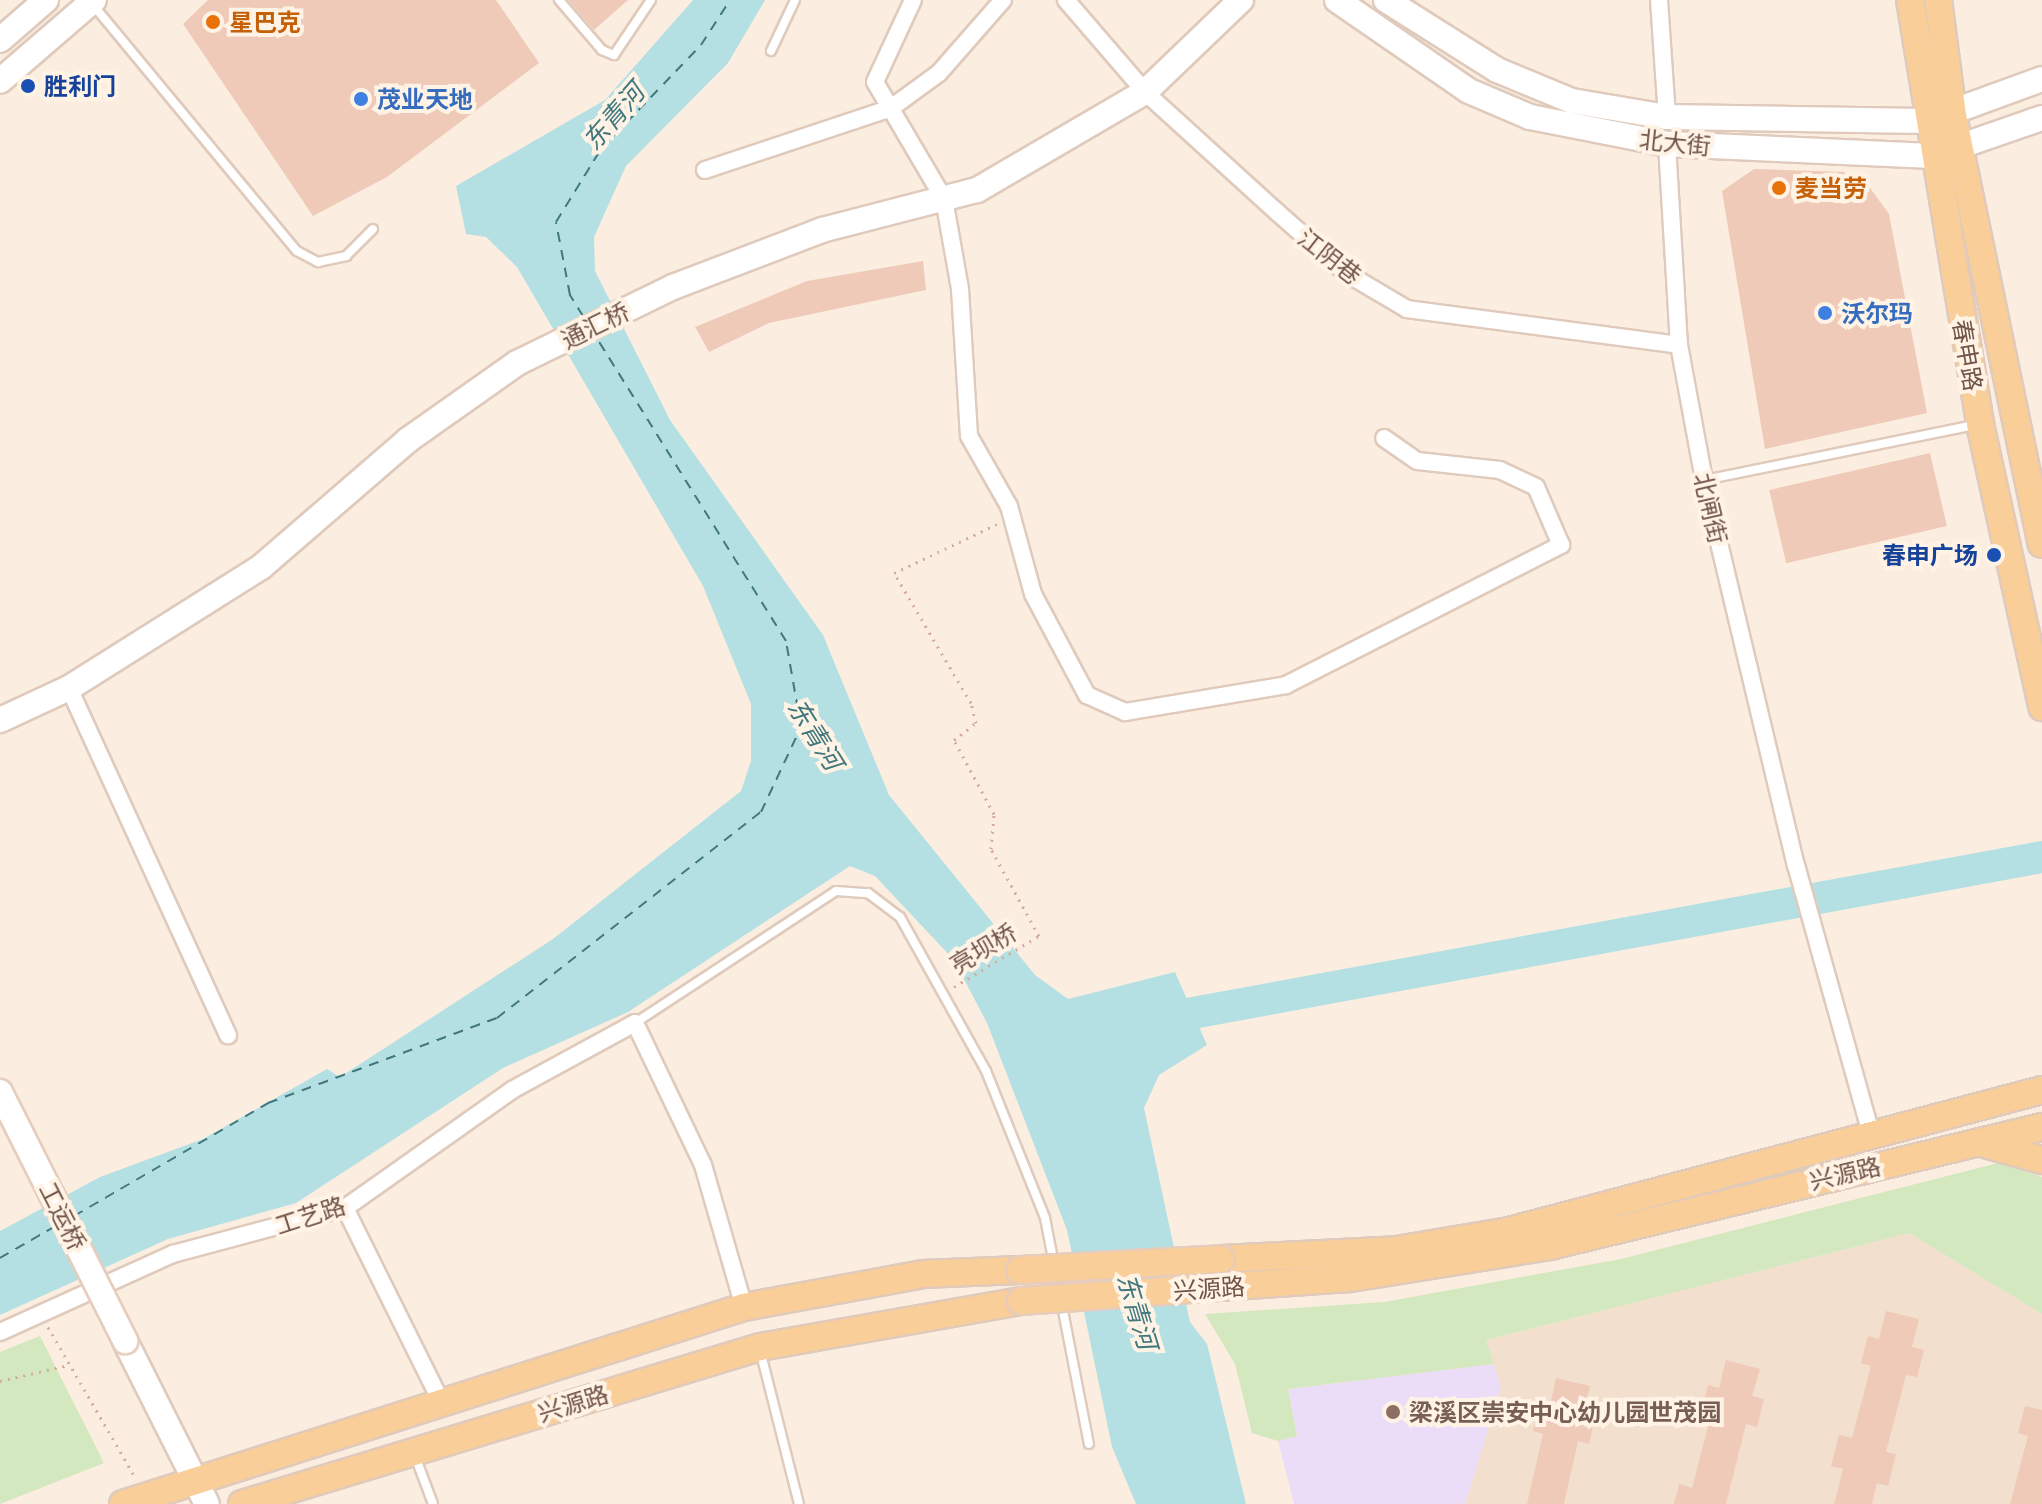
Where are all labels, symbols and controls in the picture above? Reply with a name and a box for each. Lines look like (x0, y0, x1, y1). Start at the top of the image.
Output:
place label: 星巴克 (229, 8, 301, 36)
marker: 星巴克 (204, 13, 222, 31)
place label: 胜利门 (44, 72, 116, 100)
water label: 东青河 (576, 76, 650, 156)
marker: 胜利门 (19, 77, 37, 95)
place label: 茂业天地 (377, 85, 473, 113)
marker: 茂业天地 (352, 90, 370, 108)
street label: 北大街 (1638, 124, 1712, 160)
place label: 麦当劳 (1795, 174, 1867, 202)
marker: 麦当劳 (1770, 179, 1788, 197)
street label: 江阴巷 (1293, 222, 1367, 290)
street label: 通汇桥 (556, 296, 634, 354)
place label: 沃尔玛 (1841, 299, 1913, 327)
marker: 沃尔玛 (1816, 304, 1834, 322)
street label: 春申路 (1948, 317, 1988, 393)
street label: 北闸街 (1689, 470, 1733, 546)
place label: 春申广场 (1882, 541, 1978, 569)
marker: 春申广场 (1985, 546, 2003, 564)
water label: 东青河 (782, 693, 850, 775)
street label: 亮坝桥 (945, 917, 1021, 979)
street label: 兴源路 (1807, 1151, 1883, 1195)
street label: 工运桥 (34, 1177, 92, 1255)
street label: 工艺路 (271, 1190, 349, 1240)
water label: 东青河 (1112, 1269, 1164, 1353)
street label: 兴源路 (1172, 1271, 1246, 1305)
street label: 兴源路 (534, 1379, 612, 1427)
place label: 梁溪区崇安中心幼儿园世茂园 (1409, 1398, 1721, 1426)
marker: 梁溪区崇安中心幼儿园世茂园 (1384, 1403, 1402, 1421)

